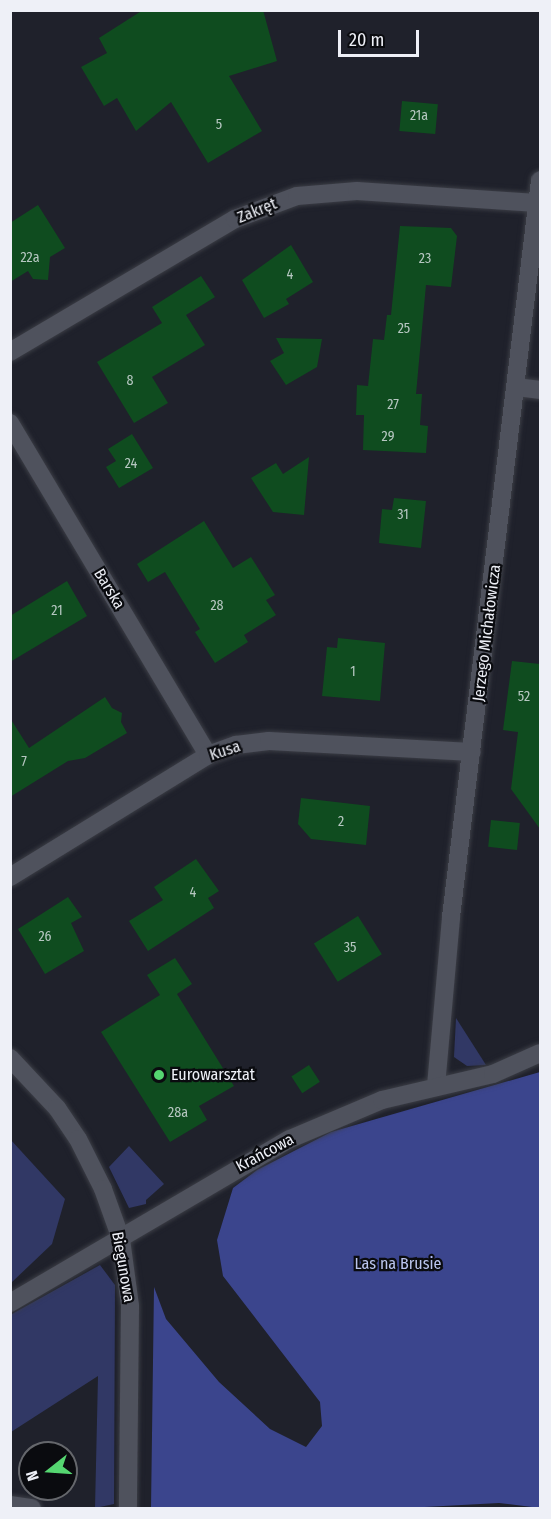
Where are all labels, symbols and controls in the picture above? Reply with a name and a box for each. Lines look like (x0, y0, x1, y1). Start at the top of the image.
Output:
scale bar (341, 18, 422, 56)
text: 20 m (349, 29, 384, 51)
house number: 21a (410, 108, 428, 124)
house number: 5 (216, 117, 222, 133)
street label: Zakręt (234, 194, 280, 228)
house number: 22a (20, 250, 40, 266)
house number: 23 (419, 251, 431, 267)
house number: 4 (287, 267, 293, 283)
house number: 25 (398, 321, 410, 337)
house number: 8 (127, 373, 133, 389)
house number: 27 (387, 397, 399, 413)
house number: 29 (382, 429, 394, 445)
house number: 24 (125, 456, 137, 472)
house number: 31 (397, 507, 409, 523)
street label: Jerzego Michałowicza (469, 563, 505, 703)
street label: Barska (89, 565, 129, 613)
house number: 28 (210, 598, 224, 614)
house number: 21 (51, 603, 63, 619)
house number: 1 (350, 664, 356, 680)
house number: 52 (518, 689, 530, 705)
street label: Kusa (207, 737, 243, 765)
house number: 7 (21, 754, 27, 770)
house number: 2 (338, 814, 344, 830)
house number: 4 (190, 885, 196, 901)
house number: 26 (38, 929, 52, 945)
house number: 35 (344, 940, 356, 956)
place label: Eurowarsztat (171, 1065, 255, 1085)
marker: Eurowarsztat (152, 1068, 166, 1082)
house number: 28a (168, 1105, 188, 1121)
street label: Krańcowa (233, 1130, 297, 1176)
street label: Biegunowa (107, 1230, 139, 1304)
park label: Las na Brusie (355, 1254, 441, 1274)
north arrow (18, 1441, 78, 1501)
text: N (22, 1468, 43, 1483)

